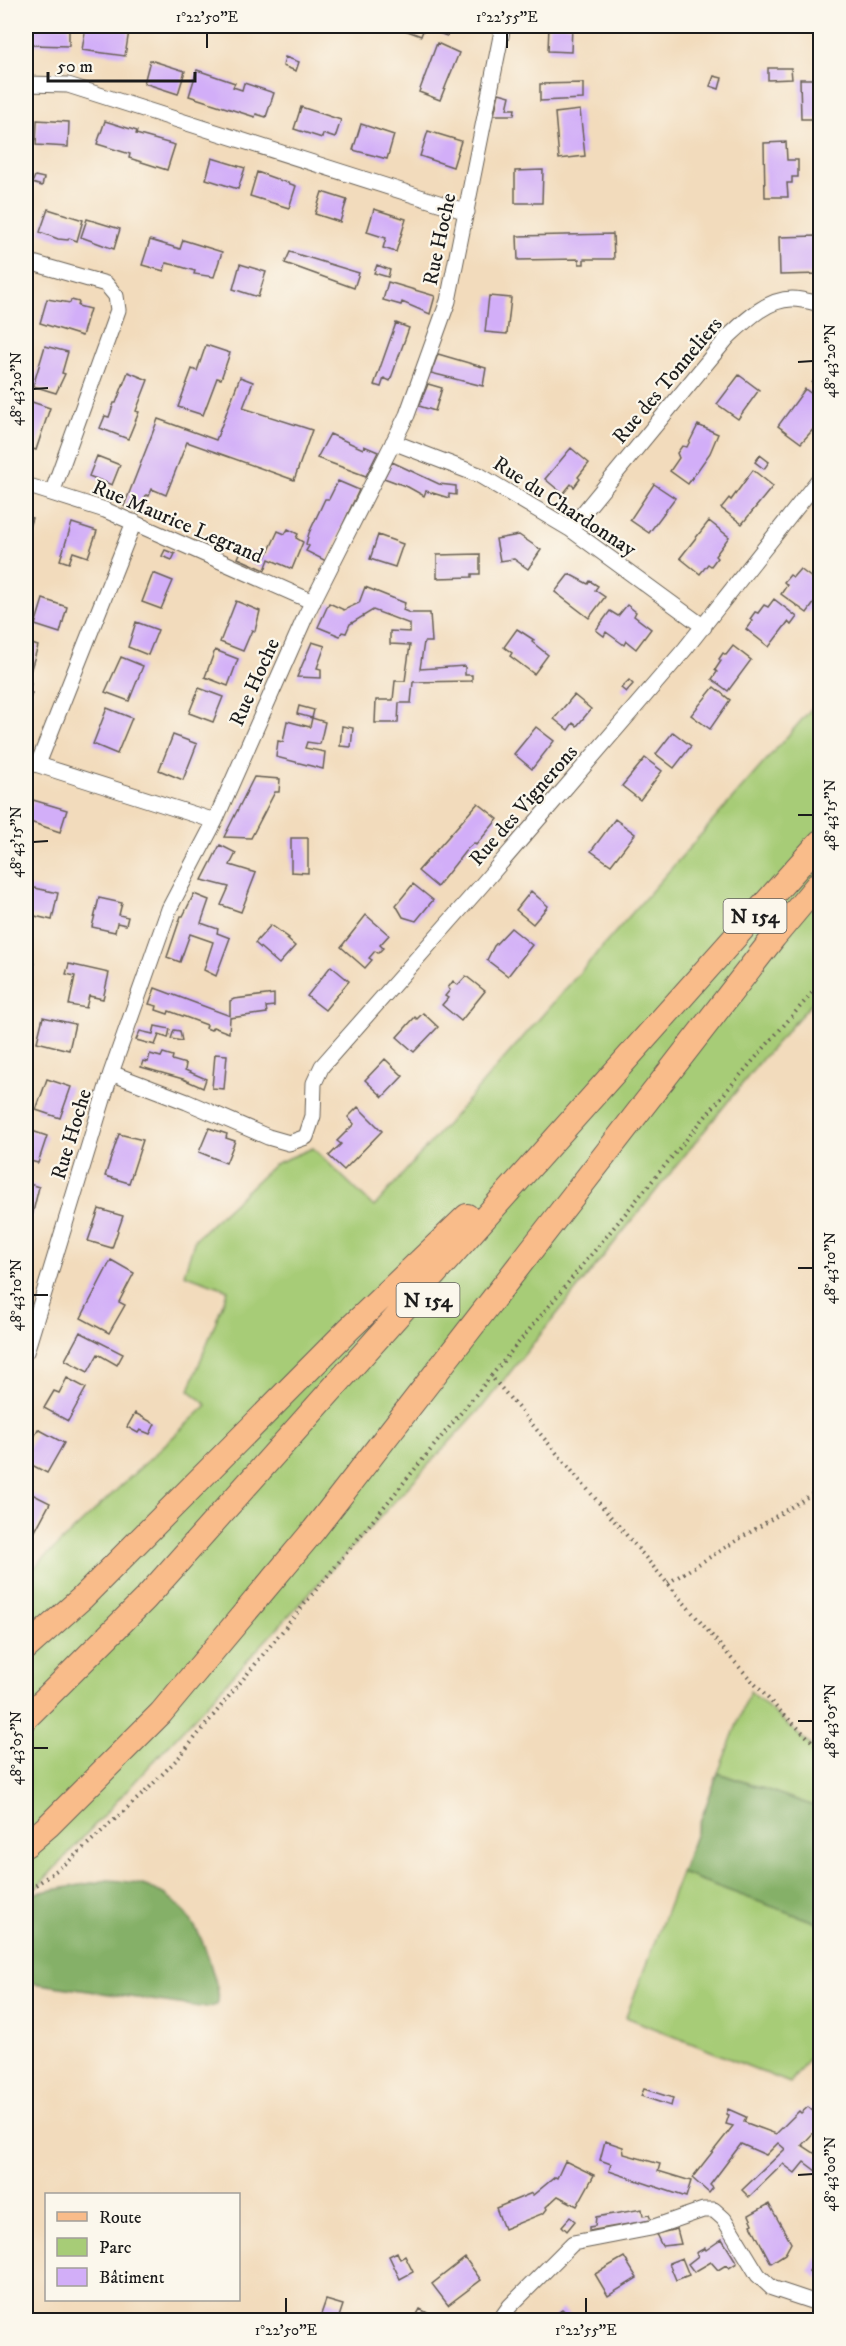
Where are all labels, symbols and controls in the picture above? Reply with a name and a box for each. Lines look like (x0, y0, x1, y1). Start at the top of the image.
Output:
text: 1°22'50"E (176, 8, 239, 27)
text: 1°22'55"E (476, 8, 538, 27)
scale bar (48, 45, 195, 83)
text: 50 m (57, 56, 93, 78)
street label: Rue Hoche (418, 190, 462, 288)
street label: Rue des Tonneliers (607, 312, 728, 449)
text: 48°43'20"N (821, 324, 840, 398)
text: 48°43'20"N (7, 352, 26, 426)
street label: Rue du Chardonnay (488, 451, 642, 563)
street label: Rue Maurice Legrand (88, 474, 267, 570)
street label: Rue Hoche (224, 634, 286, 730)
street label: Rue des Vignerons (464, 740, 584, 872)
text: 48°43'15"N (821, 779, 840, 851)
text: 48°43'15"N (7, 806, 26, 878)
road number: N 154 (724, 899, 786, 933)
street label: Rue Hoche (46, 1085, 98, 1183)
text: 48°43'10"N (821, 1232, 840, 1304)
text: 48°43'10"N (7, 1259, 26, 1331)
road number: N 154 (396, 1283, 460, 1317)
text: 48°43'05"N (821, 1684, 840, 1758)
text: 48°43'05"N (7, 1711, 26, 1785)
text: 48°43'00"N (821, 2137, 840, 2211)
legend (45, 2193, 240, 2301)
text: Route (99, 2207, 142, 2229)
text: Parc (99, 2237, 132, 2259)
text: Bâtiment (99, 2267, 165, 2289)
text: 1°22'50"E (255, 2321, 318, 2340)
text: 1°22'55"E (555, 2321, 617, 2340)

